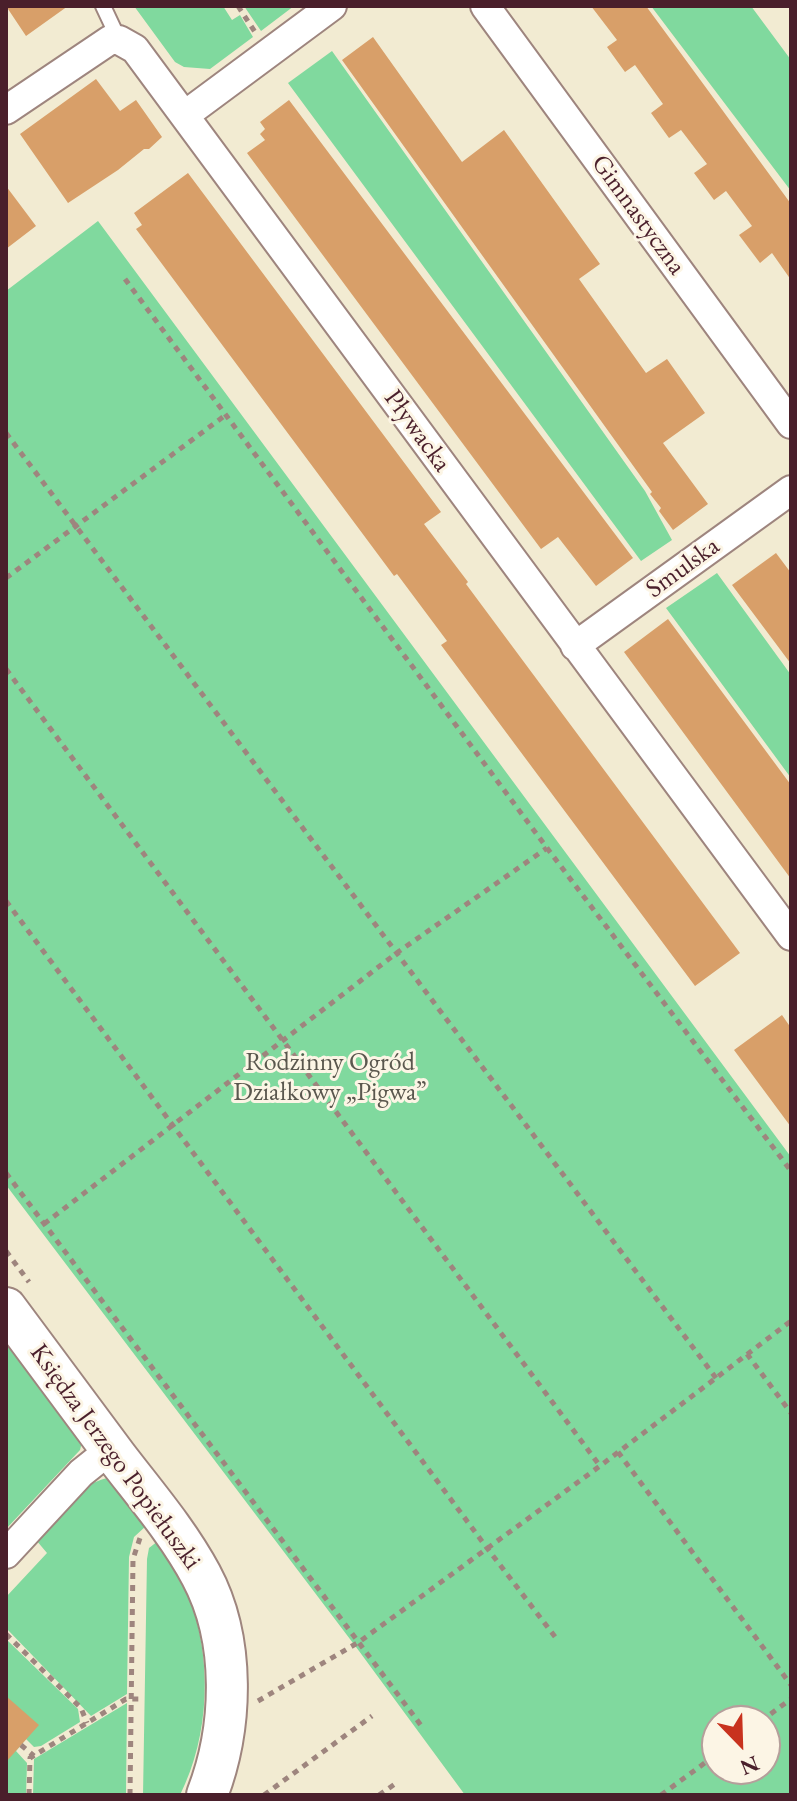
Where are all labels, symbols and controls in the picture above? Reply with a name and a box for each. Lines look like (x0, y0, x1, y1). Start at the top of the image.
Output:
street label: Gimnastyczna (584, 149, 692, 281)
street label: Pływacka (377, 384, 457, 478)
street label: Smulska (640, 531, 726, 605)
park label: Rodzinny Ogród Działkowy „Pigwa” (233, 1047, 427, 1108)
street label: Księdza Jerzego Popiełuszki (23, 1338, 207, 1576)
north arrow (701, 1705, 781, 1785)
text: N (736, 1749, 764, 1783)

